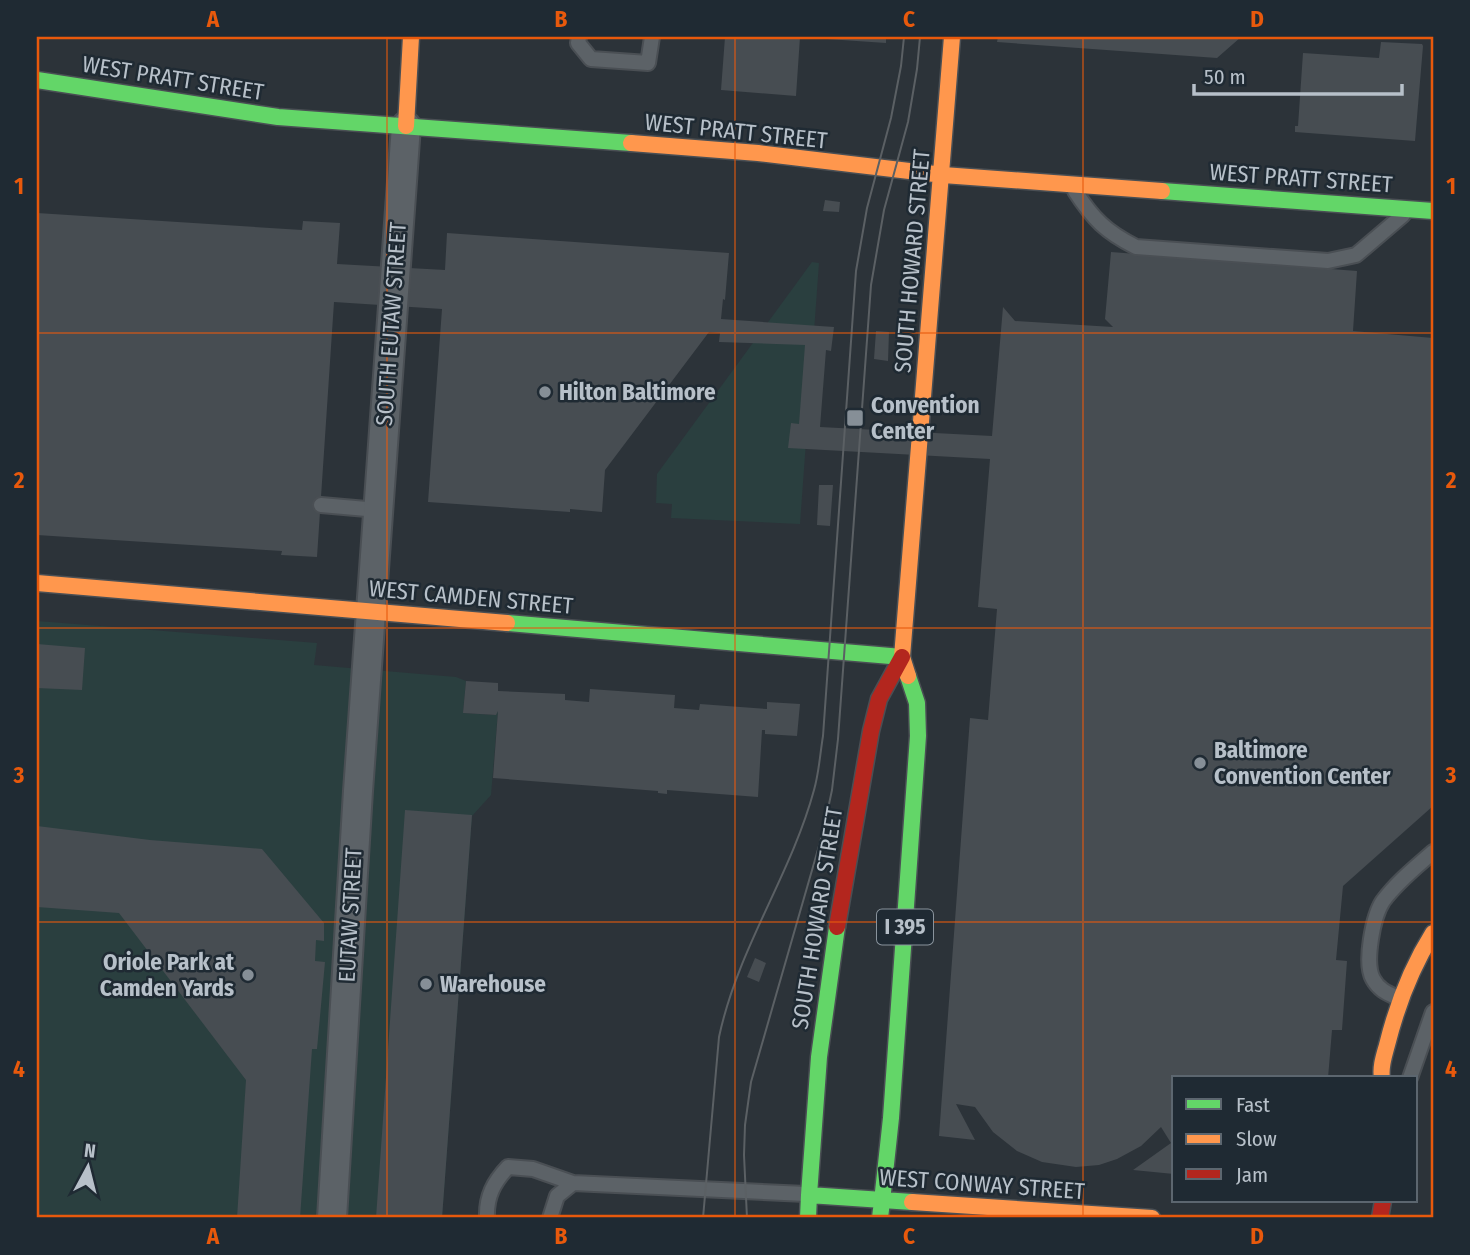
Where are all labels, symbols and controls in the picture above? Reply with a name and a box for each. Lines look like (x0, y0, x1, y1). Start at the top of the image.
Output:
text: A (206, 5, 220, 33)
text: B (555, 5, 568, 33)
text: C (903, 5, 915, 33)
text: D (1250, 5, 1264, 33)
street label: WEST PRATT STREET (80, 50, 266, 106)
scale bar (1194, 52, 1402, 96)
text: 50 m (1204, 64, 1246, 90)
street label: WEST PRATT STREET (643, 107, 829, 155)
street label: SOUTH HOWARD STREET (888, 148, 936, 374)
street label: WEST PRATT STREET (1209, 158, 1394, 198)
text: 1 (14, 172, 24, 200)
text: 1 (1446, 172, 1456, 200)
street label: SOUTH EUTAW STREET (370, 221, 412, 427)
place label: Hilton Baltimore (559, 378, 716, 406)
marker: Hilton Baltimore (537, 384, 553, 400)
place label: Convention Center (871, 391, 980, 445)
marker: Convention Center (845, 408, 865, 428)
text: 2 (13, 466, 25, 494)
text: 2 (1445, 466, 1457, 494)
street label: WEST CAMDEN STREET (368, 574, 575, 620)
place label: Baltimore Convention Center (1214, 736, 1391, 790)
marker: Baltimore Convention Center (1192, 755, 1208, 771)
text: 3 (13, 761, 25, 789)
text: 3 (1445, 761, 1457, 789)
street label: SOUTH HOWARD STREET (786, 805, 848, 1031)
street label: EUTAW STREET (332, 847, 368, 983)
road number: I 395 (877, 909, 933, 944)
place label: Oriole Park at Camden Yards (100, 948, 235, 1002)
marker: Oriole Park at Camden Yards (240, 967, 256, 983)
place label: Warehouse (440, 970, 546, 998)
marker: Warehouse (418, 976, 434, 992)
text: 4 (13, 1055, 25, 1083)
text: 4 (1445, 1055, 1457, 1083)
legend (1172, 1076, 1418, 1202)
text: Fast (1236, 1092, 1270, 1118)
text: Slow (1236, 1126, 1277, 1152)
north arrow (52, 1132, 122, 1202)
text: N (83, 1139, 97, 1163)
text: Jam (1236, 1162, 1268, 1188)
street label: WEST CONWAY STREET (878, 1163, 1086, 1205)
text: A (206, 1222, 220, 1250)
text: B (555, 1222, 568, 1250)
text: C (903, 1222, 915, 1250)
text: D (1250, 1222, 1264, 1250)

